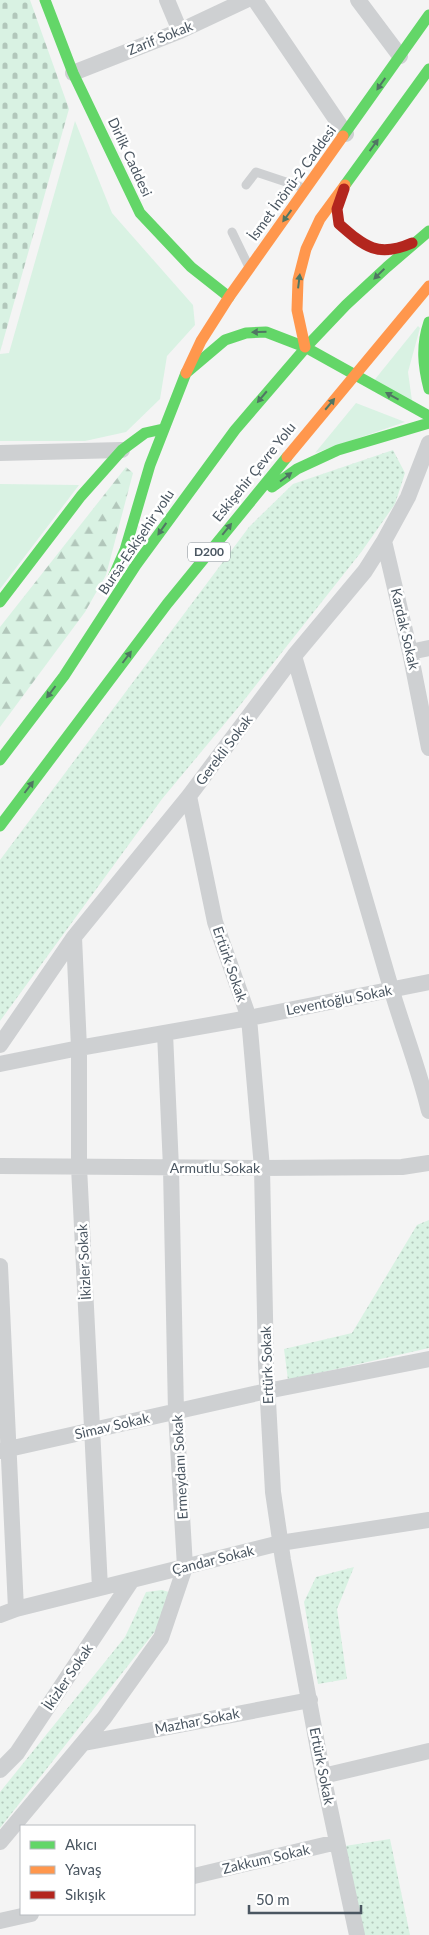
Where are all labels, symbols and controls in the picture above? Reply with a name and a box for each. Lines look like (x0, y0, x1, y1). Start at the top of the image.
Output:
street label: Zarif Sokak (125, 16, 196, 58)
one-way arrow (376, 77, 386, 90)
street label: Dirlik Caddesi (105, 115, 156, 199)
street label: İsmet İnönü-2 Caddesi (244, 122, 339, 244)
one-way arrow (369, 139, 379, 152)
one-way arrow (282, 209, 292, 223)
one-way arrow (373, 268, 385, 280)
one-way arrow (295, 273, 303, 289)
one-way arrow (251, 328, 267, 336)
one-way arrow (257, 391, 268, 404)
one-way arrow (384, 392, 399, 400)
one-way arrow (325, 397, 336, 410)
street label: Eskişehir Çevre Yolu (208, 419, 299, 525)
one-way arrow (279, 472, 293, 482)
street label: Bursa-Eskişehir yolu (94, 486, 177, 598)
one-way arrow (157, 522, 167, 536)
one-way arrow (221, 523, 232, 536)
road number: D200 (188, 542, 230, 562)
street label: Kardak Sokak (388, 586, 423, 672)
one-way arrow (122, 650, 132, 664)
one-way arrow (46, 685, 57, 698)
street label: Gerekli Sokak (192, 710, 256, 788)
one-way arrow (24, 780, 34, 794)
street label: Ertürk Sokak (210, 924, 252, 1004)
street label: Leventoğlu Sokak (284, 981, 394, 1018)
street label: Armutlu Sokak (170, 1159, 261, 1176)
street label: İkizler Sokak (73, 1223, 94, 1301)
street label: Ertürk Sokak (257, 1325, 276, 1404)
street label: Simav Sokak (73, 1408, 152, 1442)
street label: Ermeydanı Sokak (168, 1413, 191, 1520)
street label: Çandar Sokak (170, 1541, 257, 1578)
street label: İkizler Sokak (39, 1640, 96, 1713)
street label: Mazhar Sokak (153, 1704, 242, 1737)
street label: Ertürk Sokak (307, 1726, 338, 1807)
legend (20, 1825, 195, 1915)
text: Akıcı (65, 1835, 97, 1853)
street label: Zakkum Sokak (221, 1840, 312, 1877)
text: Yavaş (65, 1860, 102, 1878)
scale bar (249, 1882, 362, 1914)
text: Sıkışık (65, 1885, 106, 1903)
text: 50 m (256, 1890, 290, 1908)

